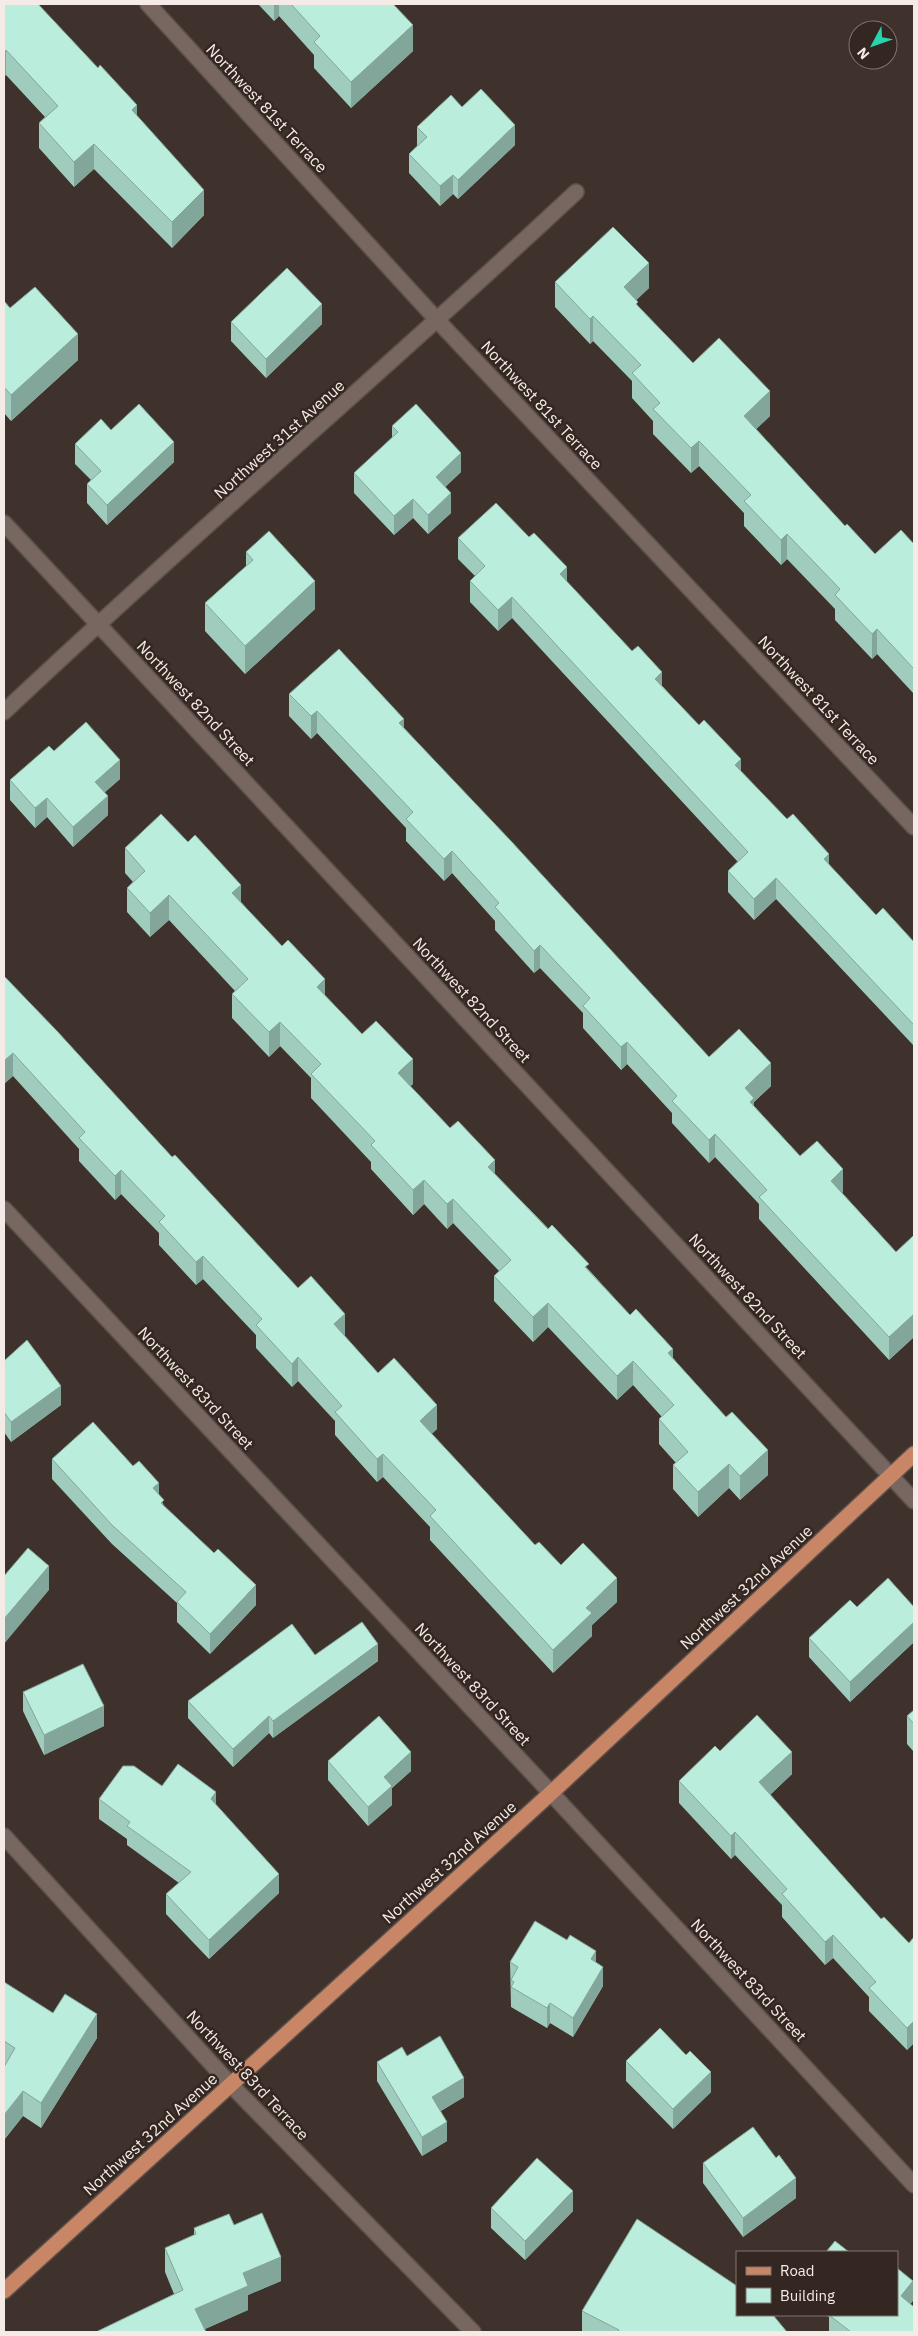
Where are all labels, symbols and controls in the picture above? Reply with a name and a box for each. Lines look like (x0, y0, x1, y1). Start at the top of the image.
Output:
north arrow (848, 20, 898, 70)
street label: Northwest 81st Terrace (202, 39, 332, 177)
text: N (853, 44, 873, 63)
street label: Northwest 81st Terrace (477, 336, 607, 474)
street label: Northwest 31st Avenue (210, 375, 348, 503)
street label: Northwest 81st Terrace (754, 631, 884, 769)
street label: Northwest 82nd Street (133, 636, 259, 770)
street label: Northwest 82nd Street (409, 933, 535, 1067)
street label: Northwest 82nd Street (685, 1229, 811, 1363)
street label: Northwest 83rd Street (134, 1322, 258, 1454)
street label: Northwest 32nd Avenue (676, 1520, 816, 1654)
street label: Northwest 83rd Street (411, 1618, 535, 1750)
street label: Northwest 32nd Avenue (378, 1796, 520, 1928)
street label: Northwest 83rd Street (687, 1914, 811, 2046)
street label: Northwest 83rd Terrace (182, 2006, 314, 2144)
street label: Northwest 32nd Avenue (79, 2068, 221, 2200)
legend (736, 2251, 898, 2316)
text: Road (780, 2261, 815, 2280)
text: Building (780, 2286, 835, 2305)

